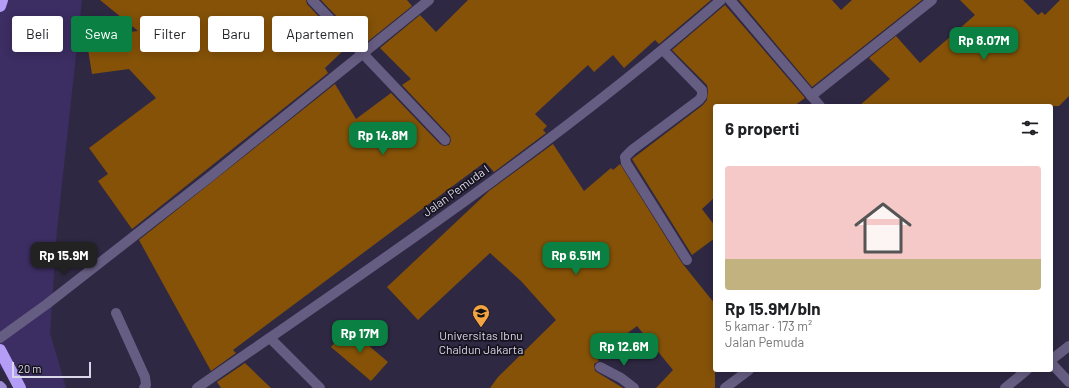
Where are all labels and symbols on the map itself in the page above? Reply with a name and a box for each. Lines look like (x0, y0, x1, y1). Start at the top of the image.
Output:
pin: Rp 8.07M (943, 27, 1025, 61)
pin: Rp 14.8M (342, 122, 424, 156)
street label: Jalan Pemuda I (419, 161, 491, 219)
pin: Rp 15.9M (23, 242, 105, 276)
pin: Rp 6.51M (535, 242, 617, 276)
school or university icon: Universitas Ibnu Chaldun Jakarta (471, 303, 491, 328)
pin: Rp 17M (327, 320, 393, 354)
place label: Universitas Ibnu Chaldun Jakarta (439, 328, 523, 356)
pin: Rp 12.6M (583, 333, 665, 367)
scale bar (12, 360, 91, 379)

